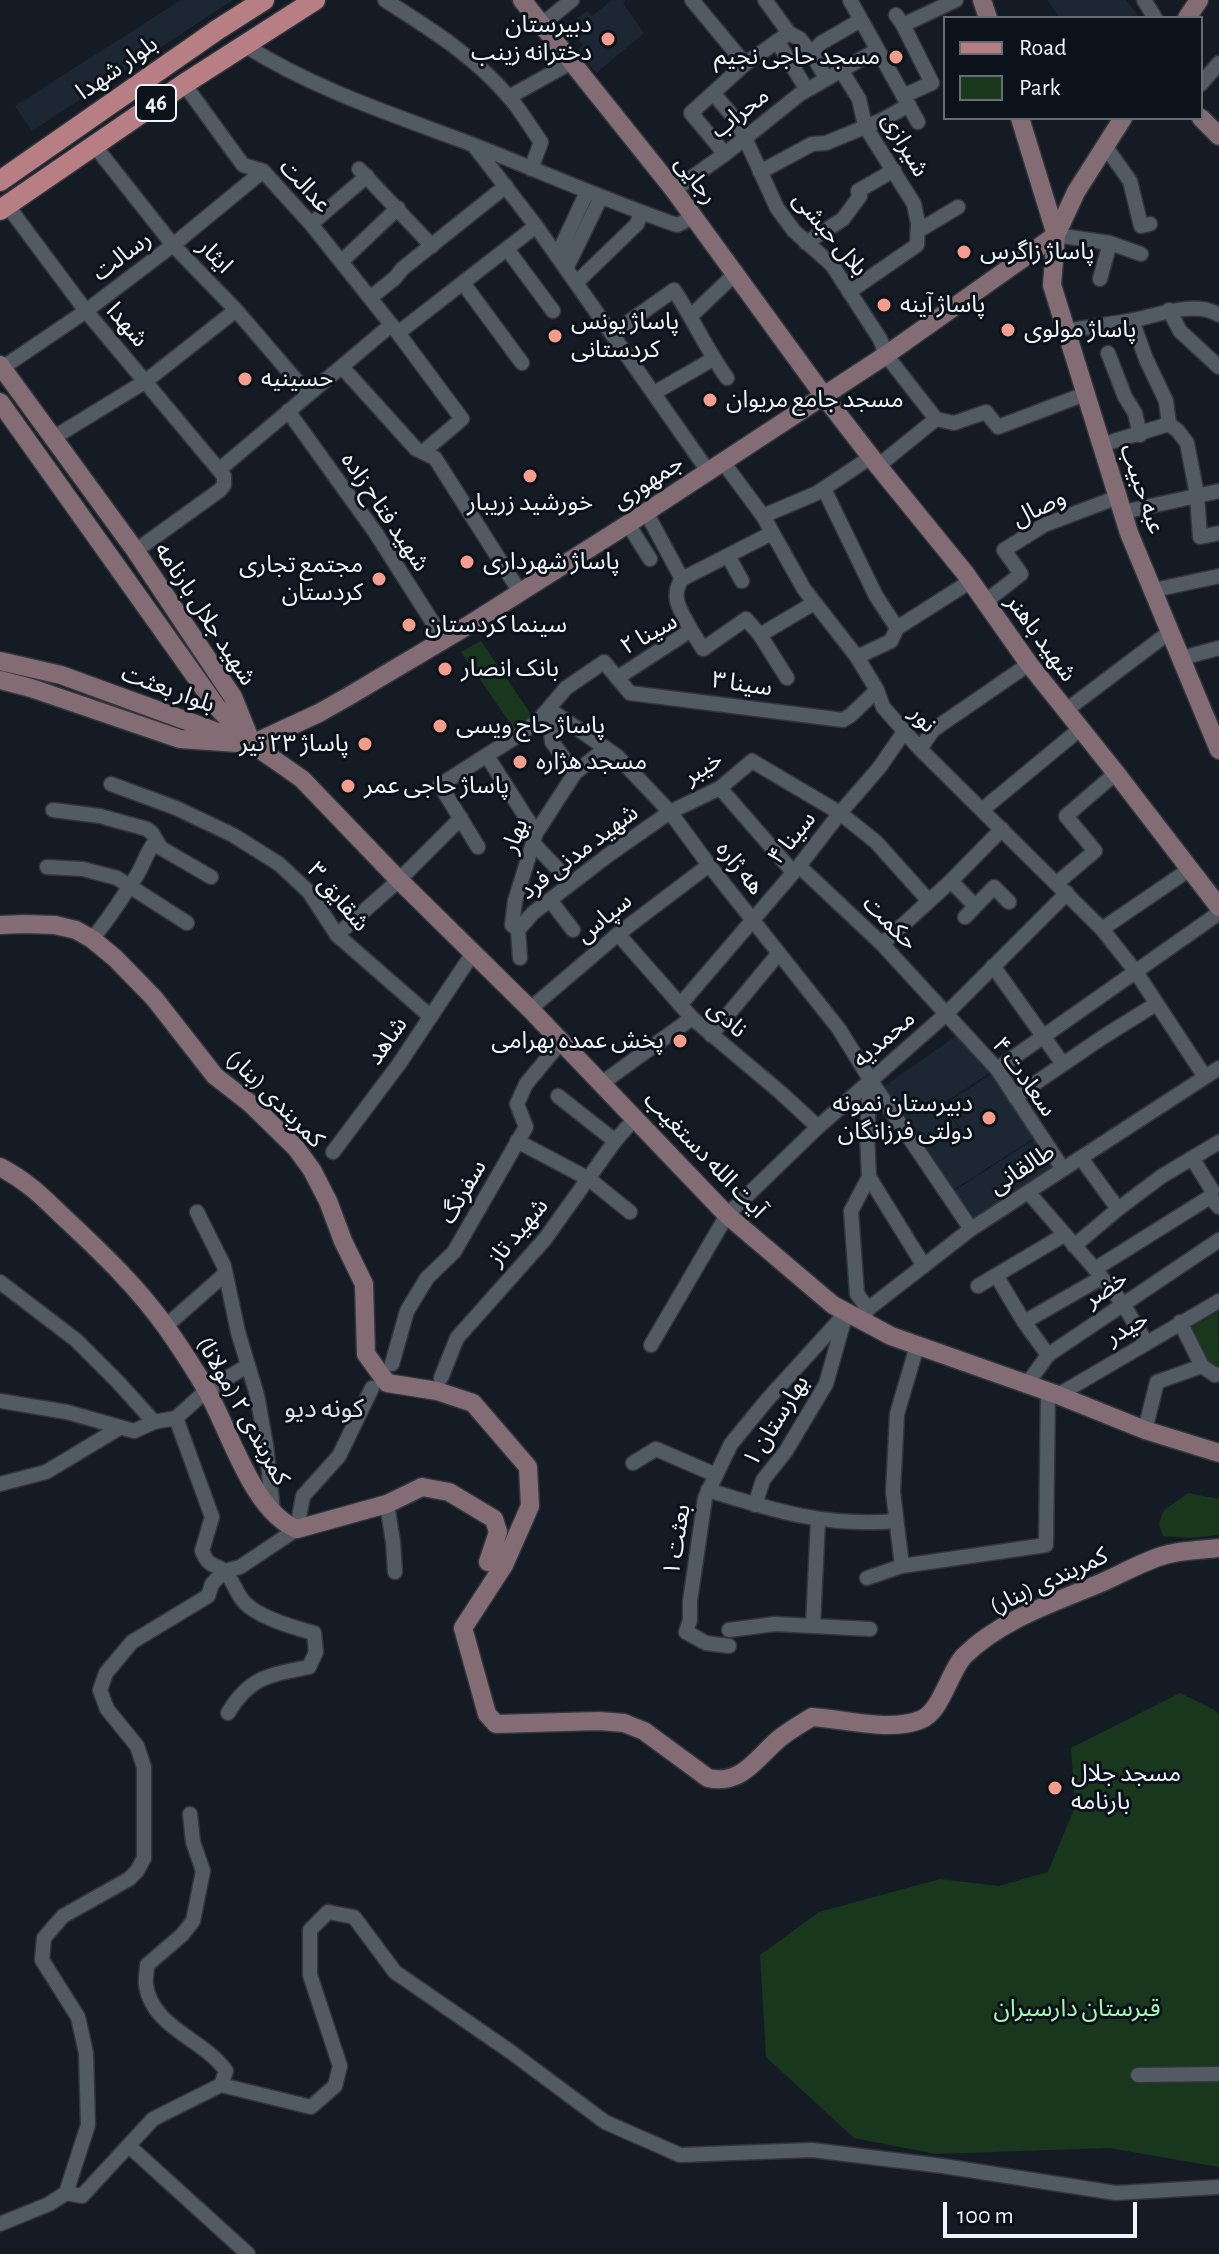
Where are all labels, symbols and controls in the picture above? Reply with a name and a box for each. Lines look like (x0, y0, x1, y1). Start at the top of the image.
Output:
place label: دبیرستان دخترانه زینب (471, 11, 592, 67)
legend (943, 16, 1203, 120)
street label: بلوار شهدا (71, 30, 163, 106)
marker: دبیرستان دخترانه زینب (599, 30, 617, 48)
text: Road (1019, 36, 1067, 60)
place label: مسجد حاجی نجیم (714, 43, 880, 71)
marker: مسجد حاجی نجیم (887, 48, 905, 66)
text: Park (1019, 76, 1060, 100)
street label: محراب (705, 81, 775, 145)
road number: 46 (136, 85, 176, 121)
street label: شیرازی (875, 108, 935, 182)
street label: رجایی (668, 150, 724, 210)
street label: عدالت (273, 153, 337, 219)
street label: بلال حبشی (786, 186, 874, 282)
street label: رسالت (87, 225, 157, 287)
street label: ایثار (192, 232, 238, 280)
place label: پاساژ زاگرس (980, 238, 1094, 266)
marker: پاساژ زاگرس (955, 243, 973, 261)
place label: پاساژ آینه (900, 291, 985, 319)
marker: پاساژ آینه (875, 296, 893, 314)
street label: شهدا (100, 297, 154, 353)
place label: پاساژ یونس کردستانی (571, 308, 679, 364)
place label: پاساژ مولوی (1024, 316, 1136, 344)
marker: پاساژ مولوی (999, 321, 1017, 339)
marker: پاساژ یونس کردستانی (546, 327, 564, 345)
place label: حسینیه (261, 365, 333, 393)
marker: حسینیه (236, 370, 254, 388)
place label: مسجد جامع مریوان (726, 386, 903, 414)
marker: مسجد جامع مریوان (701, 391, 719, 409)
street label: عبه حبیب (1113, 440, 1171, 538)
street label: شهید فتاح زاده (335, 447, 435, 577)
street label: جمهوری (607, 449, 689, 515)
marker: خورشید زریبار (521, 467, 539, 485)
street label: وصال (1007, 483, 1071, 533)
place label: خورشید زریبار (467, 489, 593, 517)
street label: شهید جلال بارنامه (148, 537, 262, 691)
place label: پاساژ شهرداری (483, 548, 620, 576)
place label: مجتمع تجاری کردستان (239, 551, 363, 607)
marker: پاساژ شهرداری (458, 553, 476, 571)
marker: مجتمع تجاری کردستان (370, 570, 388, 588)
street label: شهید باهنر (999, 588, 1083, 688)
street label: سینا ۲ (615, 607, 683, 661)
place label: سینما کردستان (425, 611, 567, 639)
marker: سینما کردستان (400, 616, 418, 634)
place label: بانک انصار (461, 655, 559, 683)
street label: بلوار بعثت (117, 659, 219, 719)
marker: بانک انصار (436, 660, 454, 678)
street label: سینا ۳ (710, 666, 774, 702)
street label: نور (903, 699, 943, 739)
place label: پاساژ حاج ویسی (456, 712, 605, 740)
marker: پاساژ حاج ویسی (431, 717, 449, 735)
place label: پاساژ ۲۳ تیر (239, 730, 349, 758)
marker: پاساژ ۲۳ تیر (356, 735, 374, 753)
street label: خیبر (678, 745, 728, 791)
place label: مسجد هژاره (536, 748, 647, 776)
marker: مسجد هژاره (511, 753, 529, 771)
place label: پاساژ حاجی عمر (364, 772, 509, 800)
marker: پاساژ حاجی عمر (339, 777, 357, 795)
street label: شهید مدنی فرد (514, 798, 644, 906)
street label: سینا ۴ (762, 805, 822, 871)
street label: بهار (495, 815, 535, 857)
street label: هه ژاره (710, 835, 770, 901)
street label: شقایق ۳ (301, 856, 375, 938)
street label: سپاس (570, 887, 638, 949)
street label: حکمت (856, 889, 924, 957)
street label: نادی (701, 994, 753, 1044)
street label: محمدیه (847, 1004, 921, 1074)
street label: شاهد (360, 1011, 414, 1071)
place label: پخش عمده بهرامی (491, 1027, 664, 1055)
marker: پخش عمده بهرامی (671, 1032, 689, 1050)
street label: سعادت ۴ (986, 1032, 1062, 1122)
street label: کمربندی (بنار) (220, 1044, 330, 1154)
street label: آیت الله دستغیب (637, 1086, 773, 1224)
place label: دبیرستان نمونه دولتی فرزانگان (832, 1090, 973, 1146)
marker: دبیرستان نمونه دولتی فرزانگان (980, 1109, 998, 1127)
street label: طالقانی (984, 1137, 1060, 1201)
street label: سفرنگ (433, 1155, 493, 1229)
street label: شهید تاز (481, 1192, 555, 1272)
street label: خضر (1079, 1264, 1133, 1314)
street label: حیدر (1100, 1304, 1154, 1352)
street label: کمربندی ۲ (مولانا) (190, 1332, 296, 1490)
street label: بهارستان ۱ (737, 1370, 815, 1472)
district label: کونه دیو (284, 1393, 364, 1425)
street label: بعثت ۱ (657, 1502, 697, 1578)
street label: کمربندی (بنار) (985, 1541, 1113, 1621)
place label: مسجد جلال بارنامه (1071, 1760, 1181, 1816)
marker: مسجد جلال بارنامه (1046, 1779, 1064, 1797)
park label: قبرستان دارسیران (994, 1995, 1160, 2023)
scale bar (947, 2186, 1141, 2236)
text: 100 m (957, 2204, 1014, 2228)

